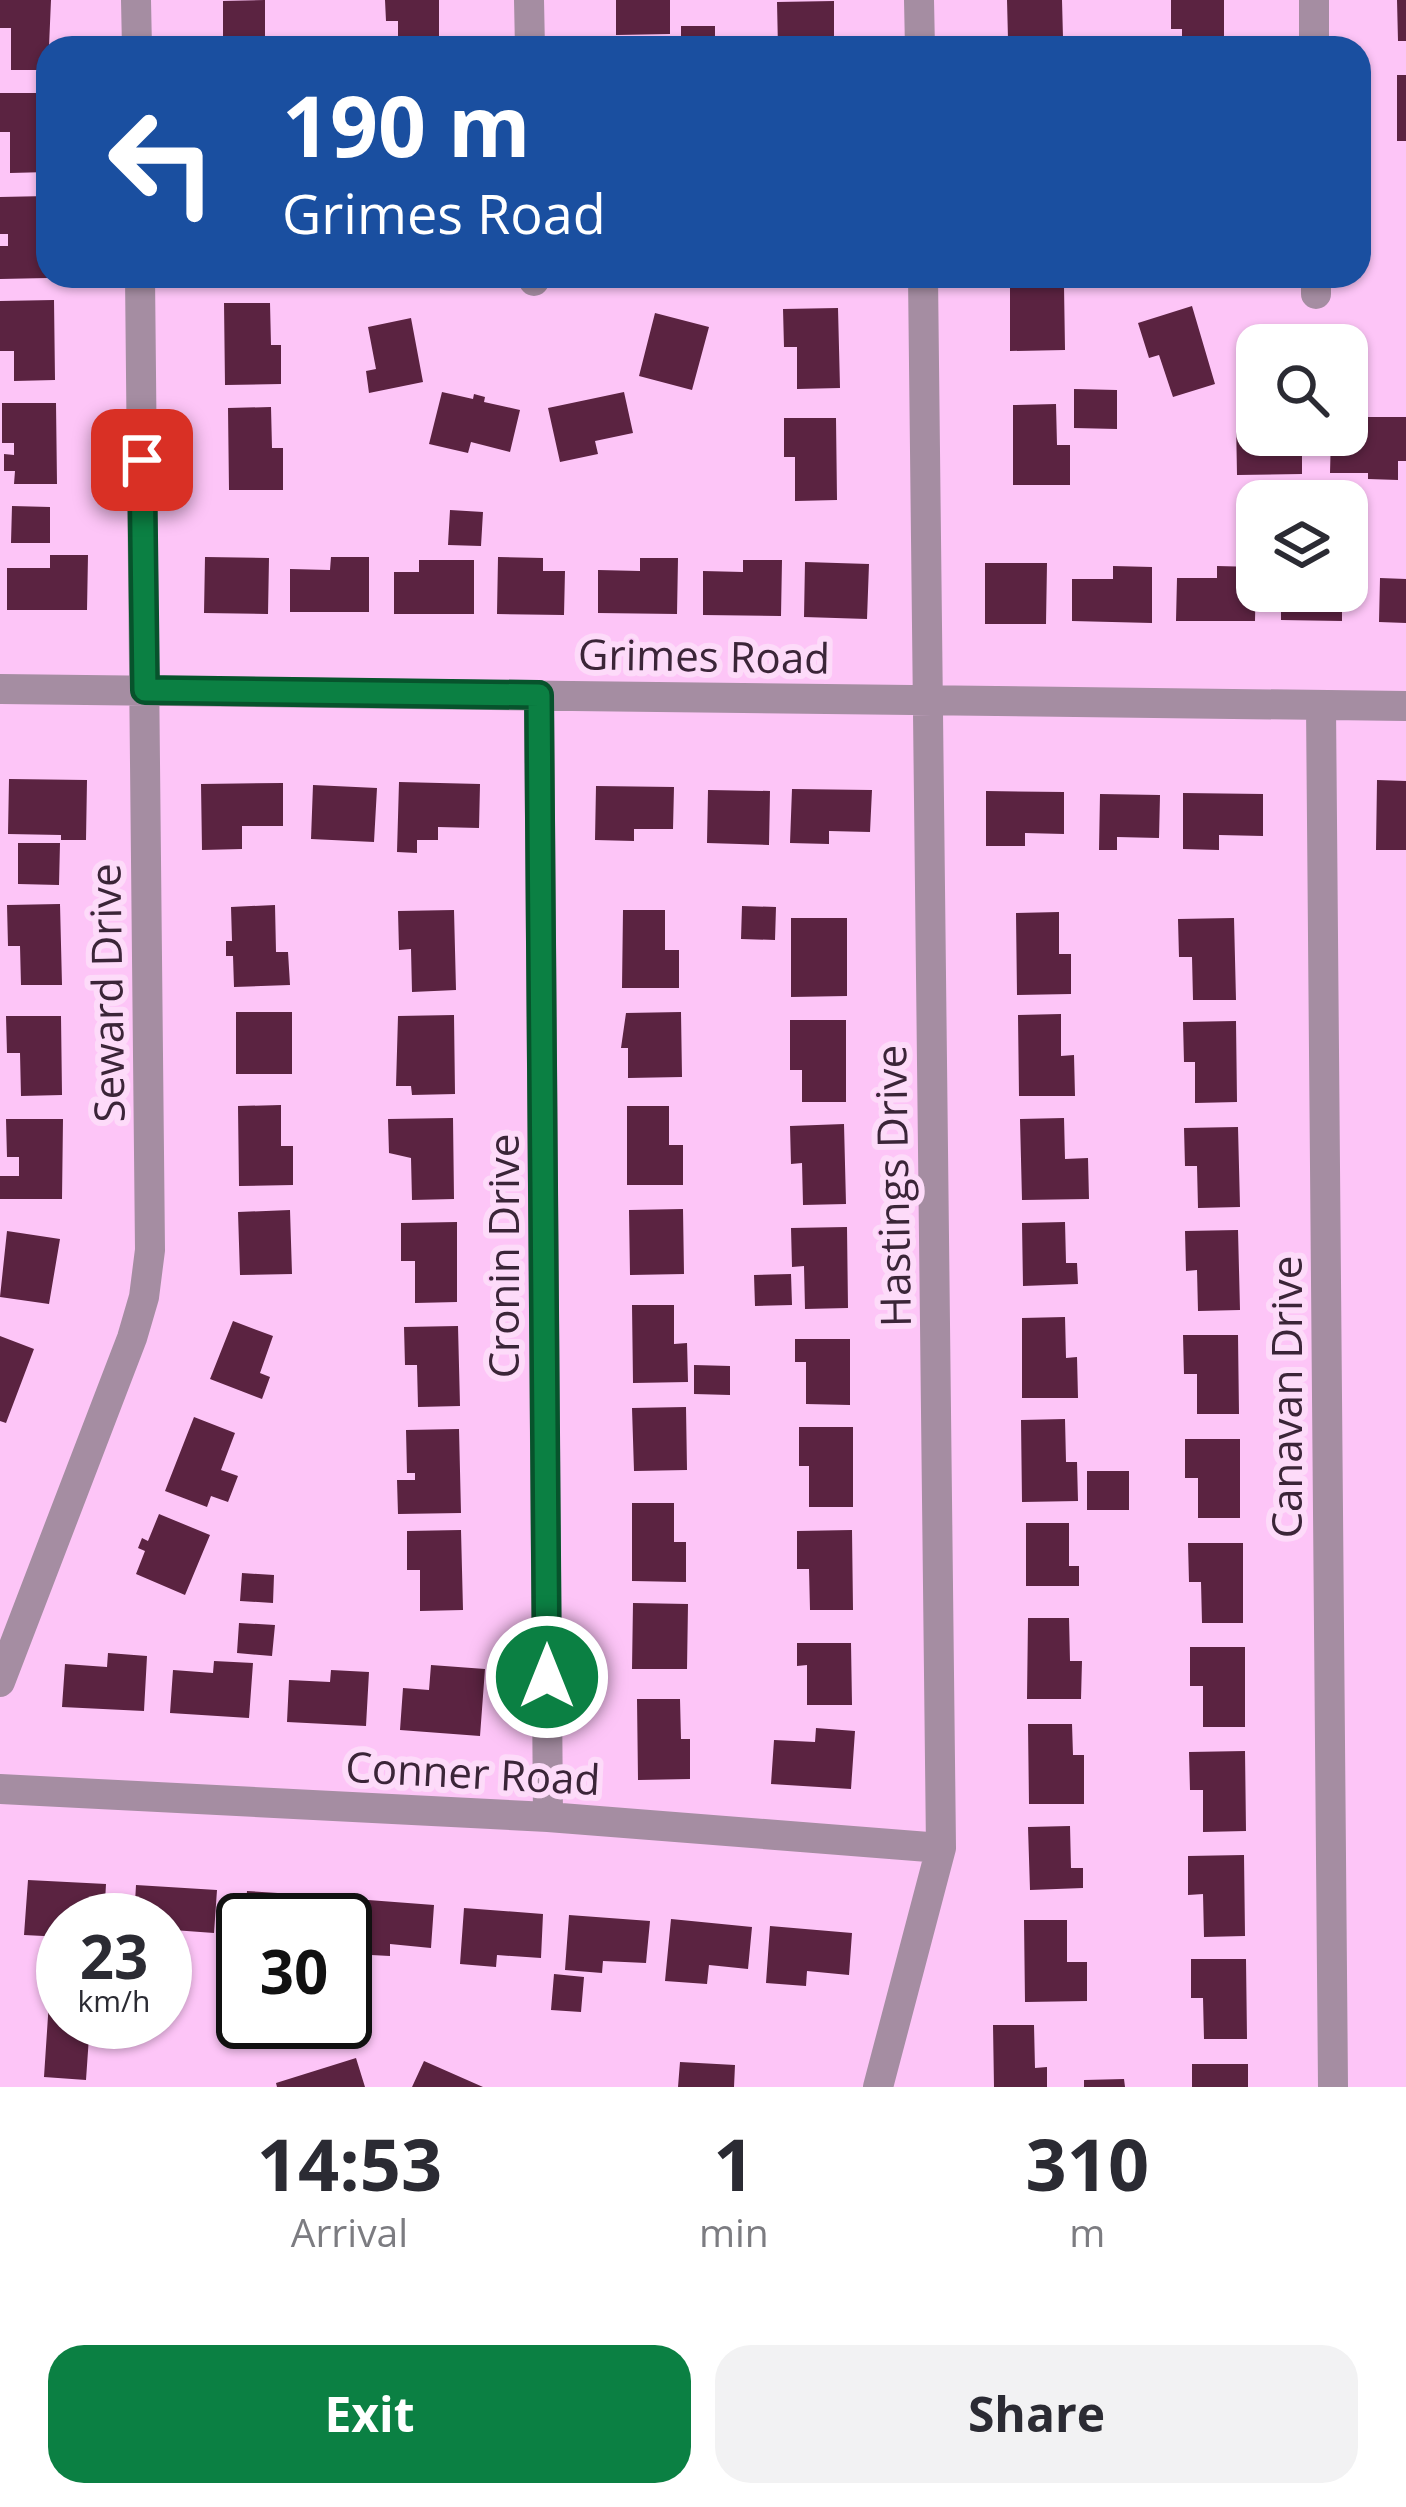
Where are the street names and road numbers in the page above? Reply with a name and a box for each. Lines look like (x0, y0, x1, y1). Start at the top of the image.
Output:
street label: Grimes Road (578, 624, 830, 686)
street label: Seward Drive (75, 863, 137, 1123)
street label: Hastings Drive (861, 1044, 923, 1328)
street label: Cronin Drive (474, 1134, 531, 1378)
street label: Canavan Drive (1257, 1256, 1314, 1538)
street label: Conner Road (344, 1737, 602, 1807)

